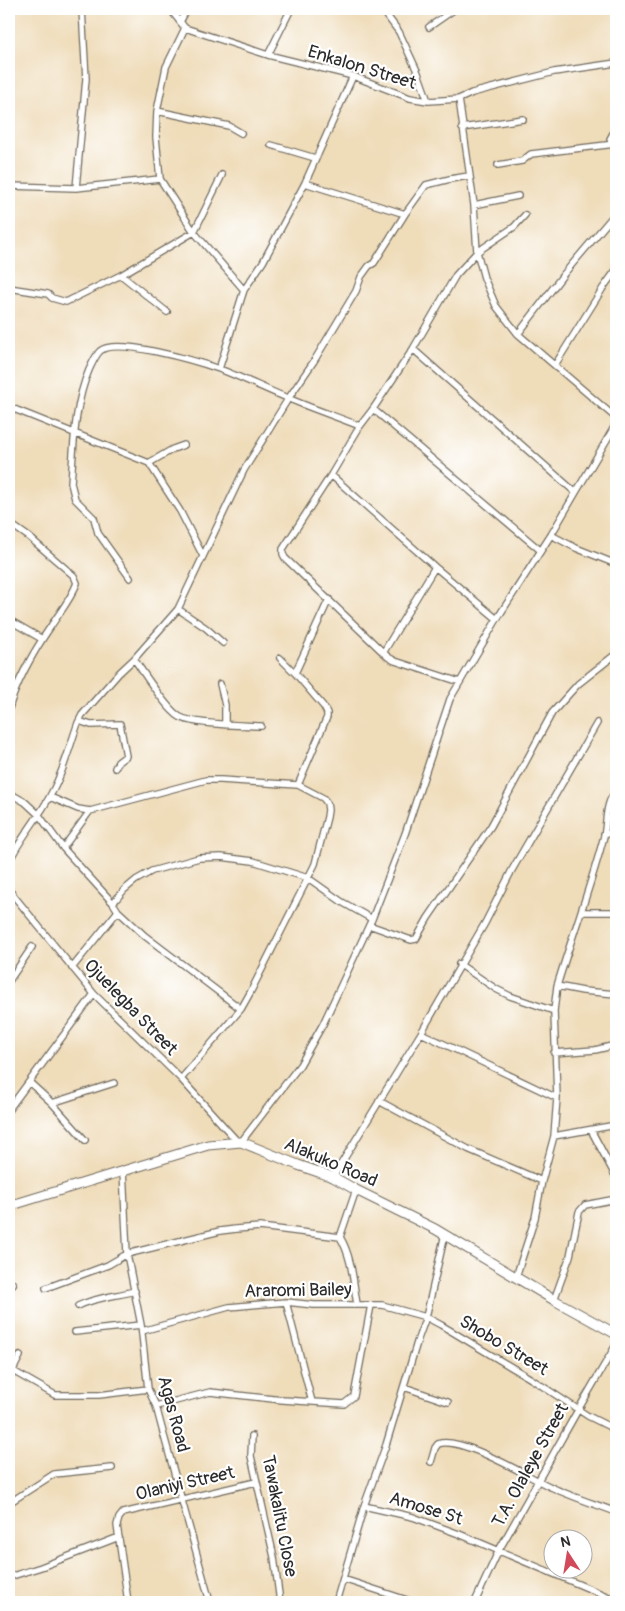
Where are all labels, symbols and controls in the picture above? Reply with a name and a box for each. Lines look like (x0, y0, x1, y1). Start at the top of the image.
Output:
street label: Enkalon Street (305, 40, 420, 95)
street label: Ojuelegba Street (79, 954, 183, 1061)
street label: Alakuko Road (281, 1132, 381, 1192)
street label: Araromi Bailey (244, 1278, 352, 1303)
street label: Shobo Street (455, 1310, 553, 1381)
street label: Agas Road (152, 1373, 195, 1455)
street label: T.A. Olaleye Street (487, 1398, 574, 1531)
street label: Tawakalitu Close (256, 1453, 303, 1579)
street label: Olaniyi Street (134, 1461, 237, 1506)
street label: Amose St (386, 1486, 466, 1531)
north arrow (542, 1528, 592, 1578)
text: N (559, 1532, 572, 1551)

